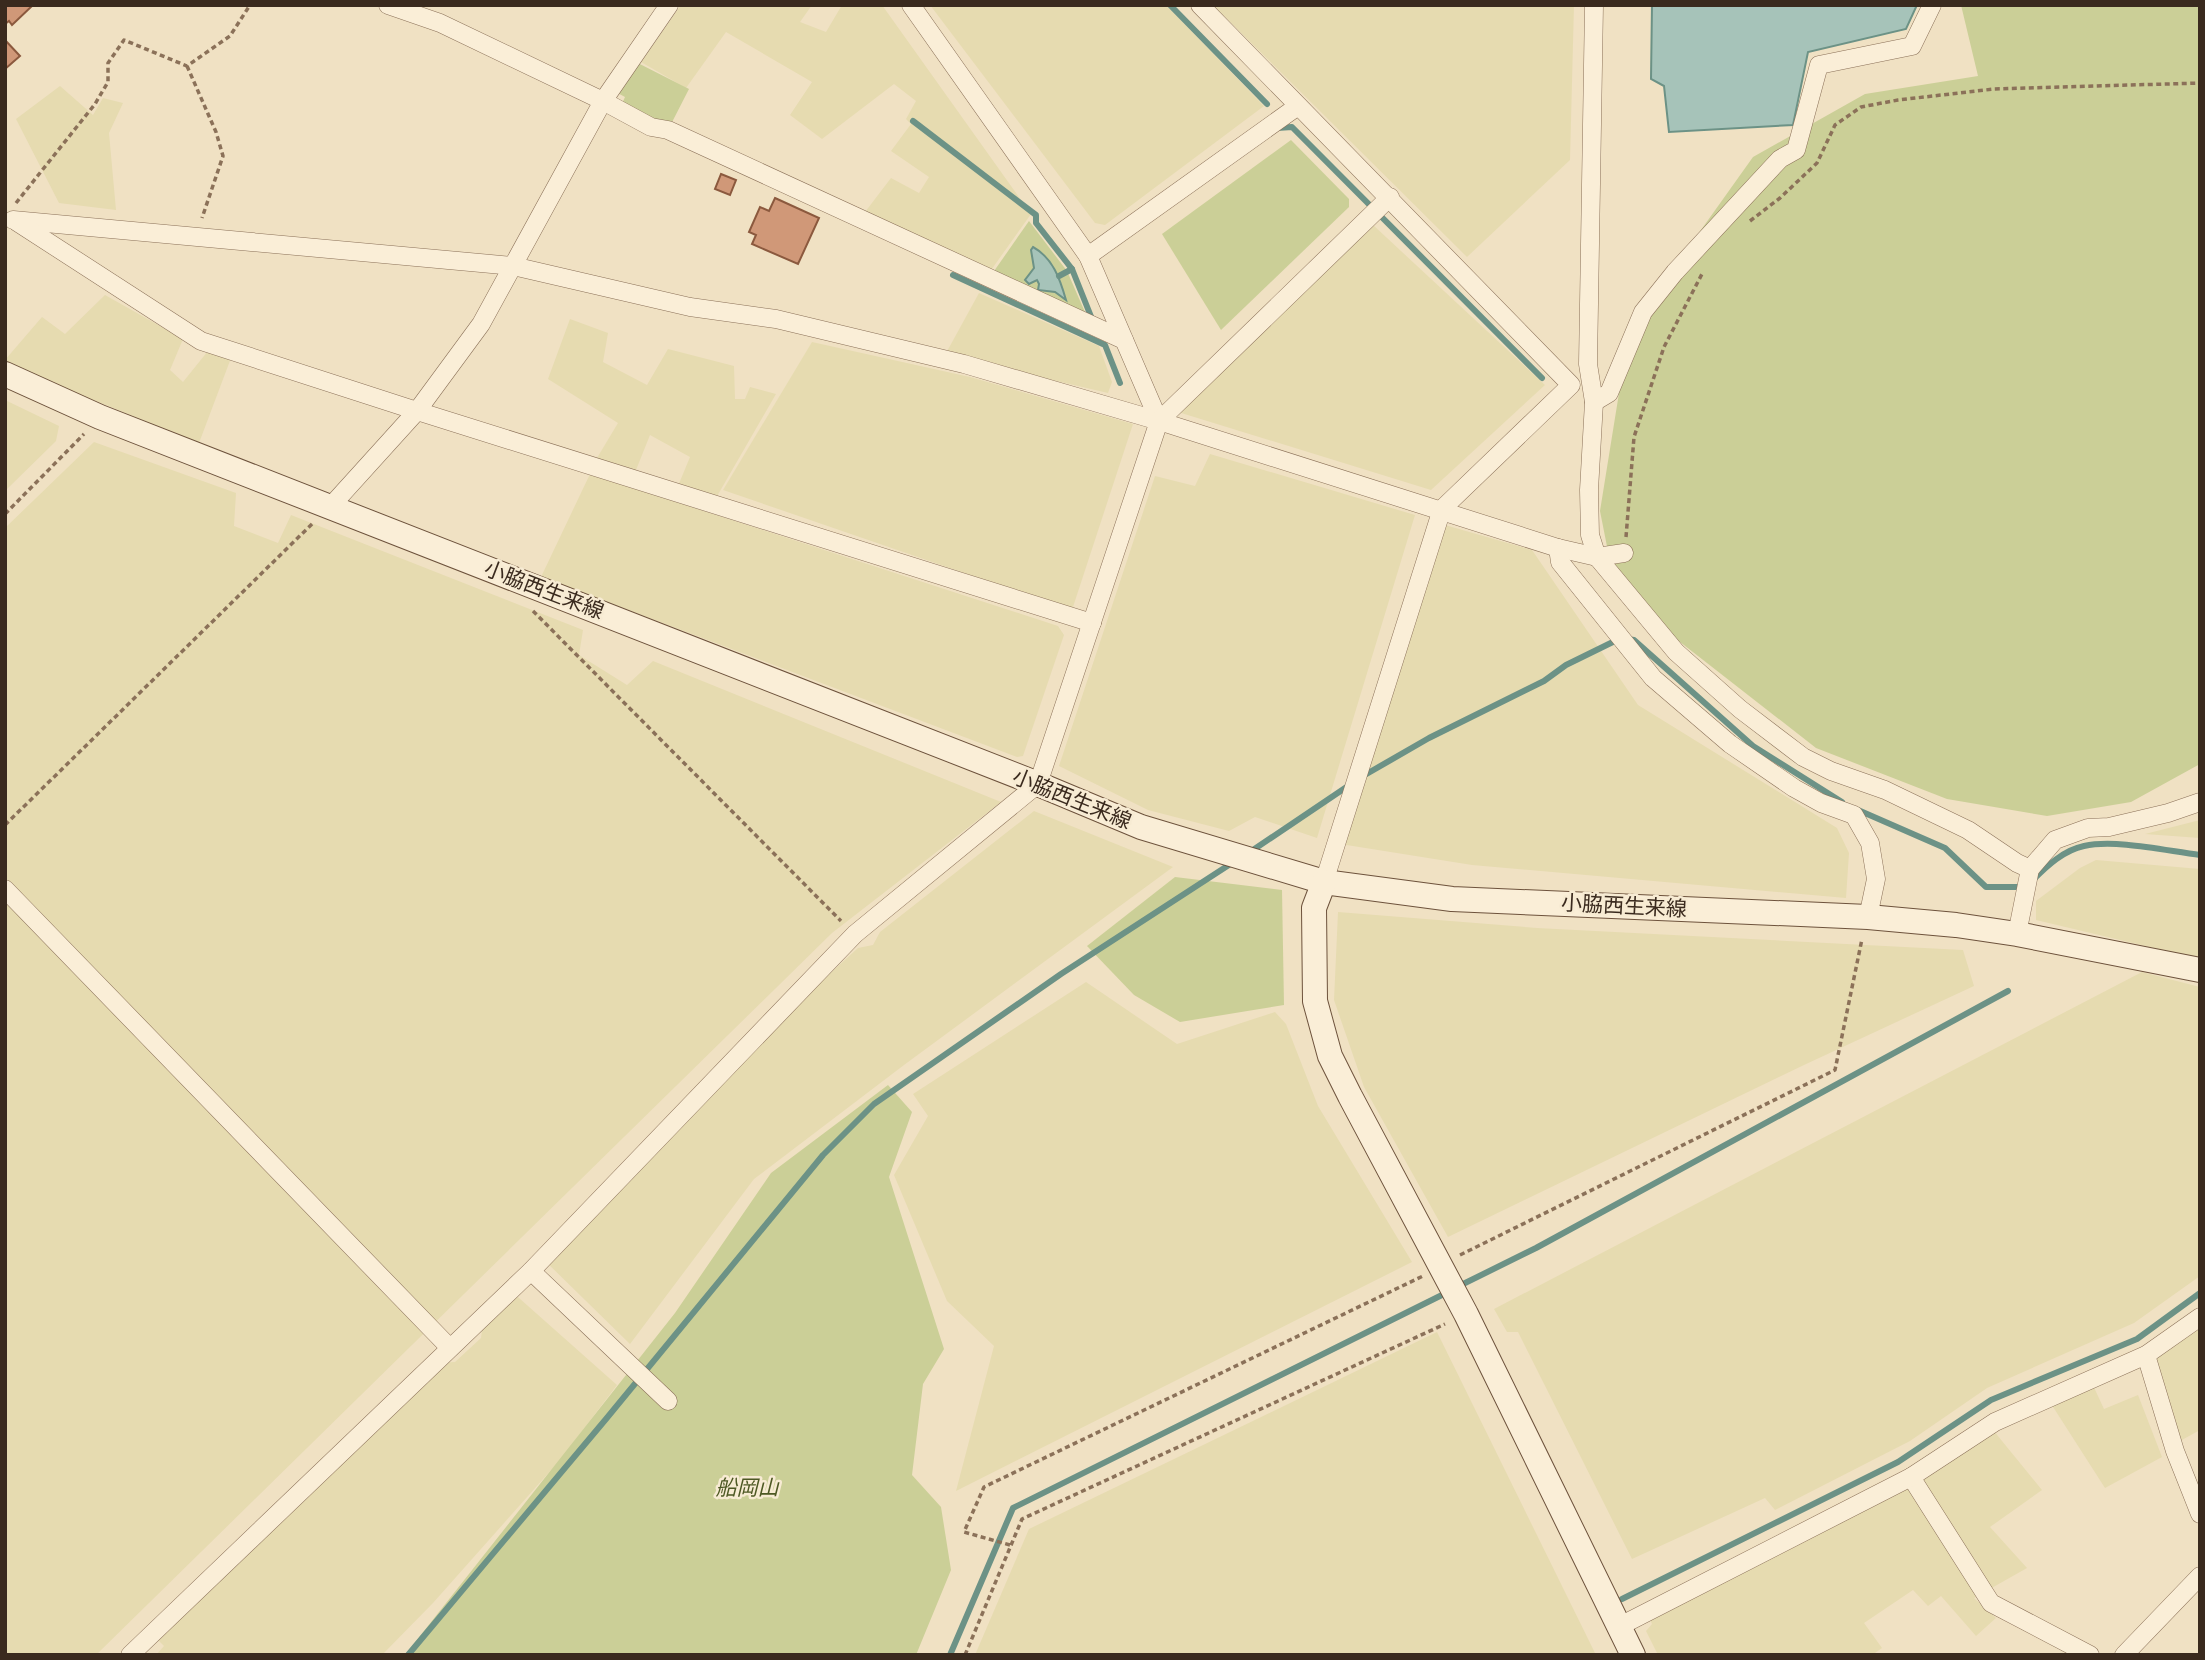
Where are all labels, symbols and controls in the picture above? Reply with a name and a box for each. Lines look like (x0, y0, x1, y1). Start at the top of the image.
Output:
street label: 小脇西生来線 (481, 553, 608, 625)
street label: 小脇西生来線 (1009, 761, 1136, 835)
street label: 小脇西生来線 (1560, 888, 1688, 922)
park label: 船岡山 (716, 1473, 780, 1501)

